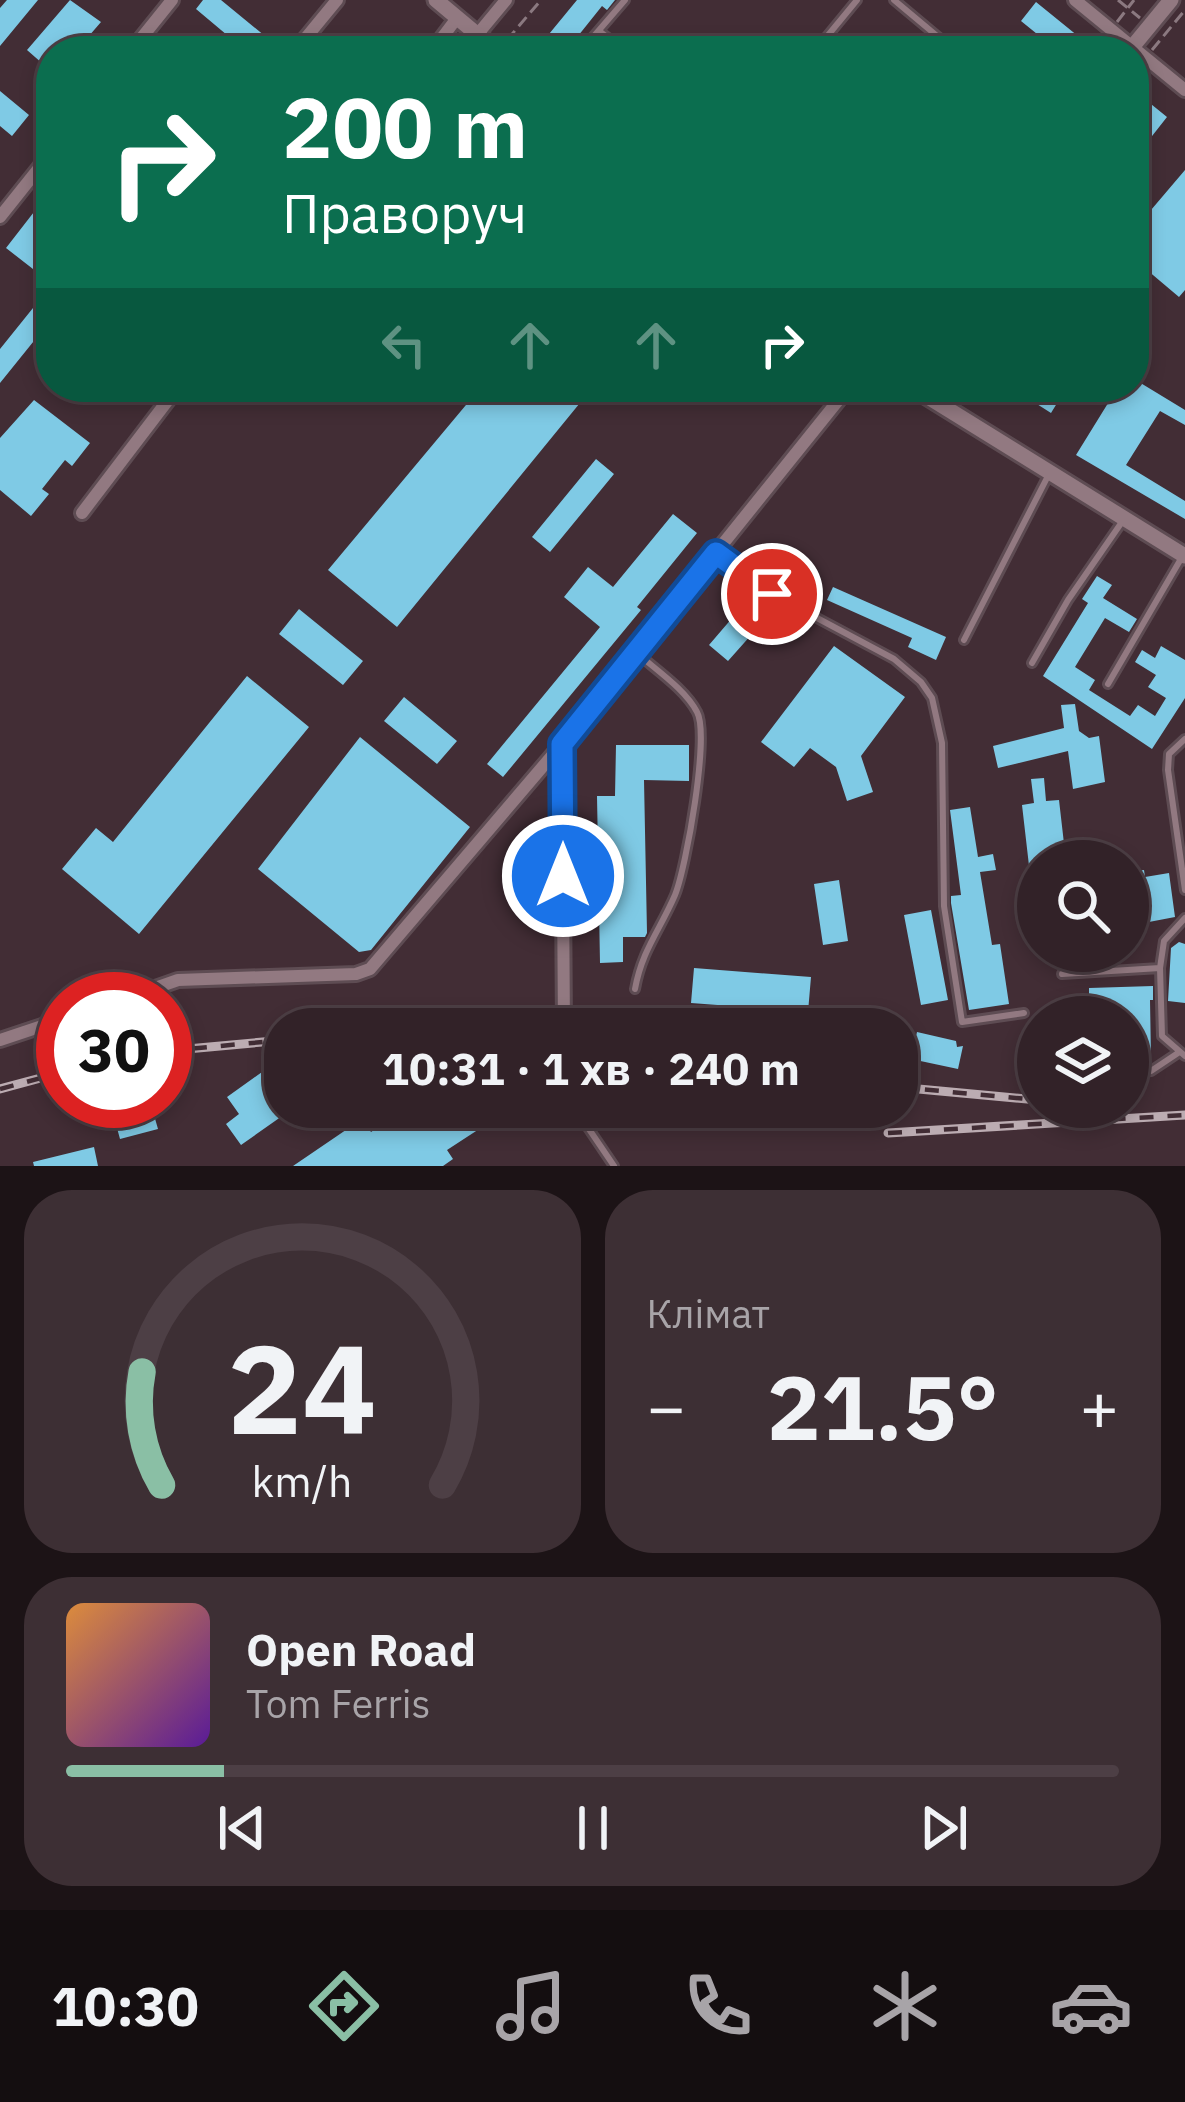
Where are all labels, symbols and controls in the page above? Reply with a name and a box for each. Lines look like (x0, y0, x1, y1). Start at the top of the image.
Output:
text: 200 m (282, 72, 528, 181)
icon: right (84, 84, 240, 240)
text: Праворуч (282, 178, 527, 248)
icon: left (371, 312, 437, 378)
icon: ahead (497, 312, 563, 378)
icon: ahead (623, 312, 689, 378)
icon: right (749, 312, 815, 378)
pin (721, 543, 823, 645)
icon: arrive (739, 561, 805, 627)
position arrow (500, 813, 626, 939)
map controls (1017, 840, 1149, 1128)
button: search (1017, 840, 1149, 972)
speed limit sign: 30 (36, 972, 192, 1128)
button: layers (1017, 996, 1149, 1128)
text: 10:31 · 1 хв · 240 m (382, 1039, 800, 1097)
text: Клімат (647, 1288, 770, 1339)
text: 24 (227, 1306, 377, 1468)
text: 21.5° (767, 1348, 999, 1465)
text: − (647, 1363, 686, 1449)
text: + (1079, 1363, 1119, 1449)
text: km/h (252, 1452, 353, 1508)
text: Open Road (246, 1620, 476, 1678)
text: Tom Ferris (246, 1678, 430, 1729)
icon: previous (209, 1795, 275, 1861)
icon: pause (560, 1795, 626, 1861)
icon: next (911, 1795, 977, 1861)
icon: directions (302, 1964, 386, 2048)
icon: music (489, 1964, 573, 2048)
icon: phone (676, 1964, 760, 2048)
icon: climate (863, 1964, 947, 2048)
icon: car (1049, 1964, 1133, 2048)
text: 10:30 (51, 1971, 199, 2041)

